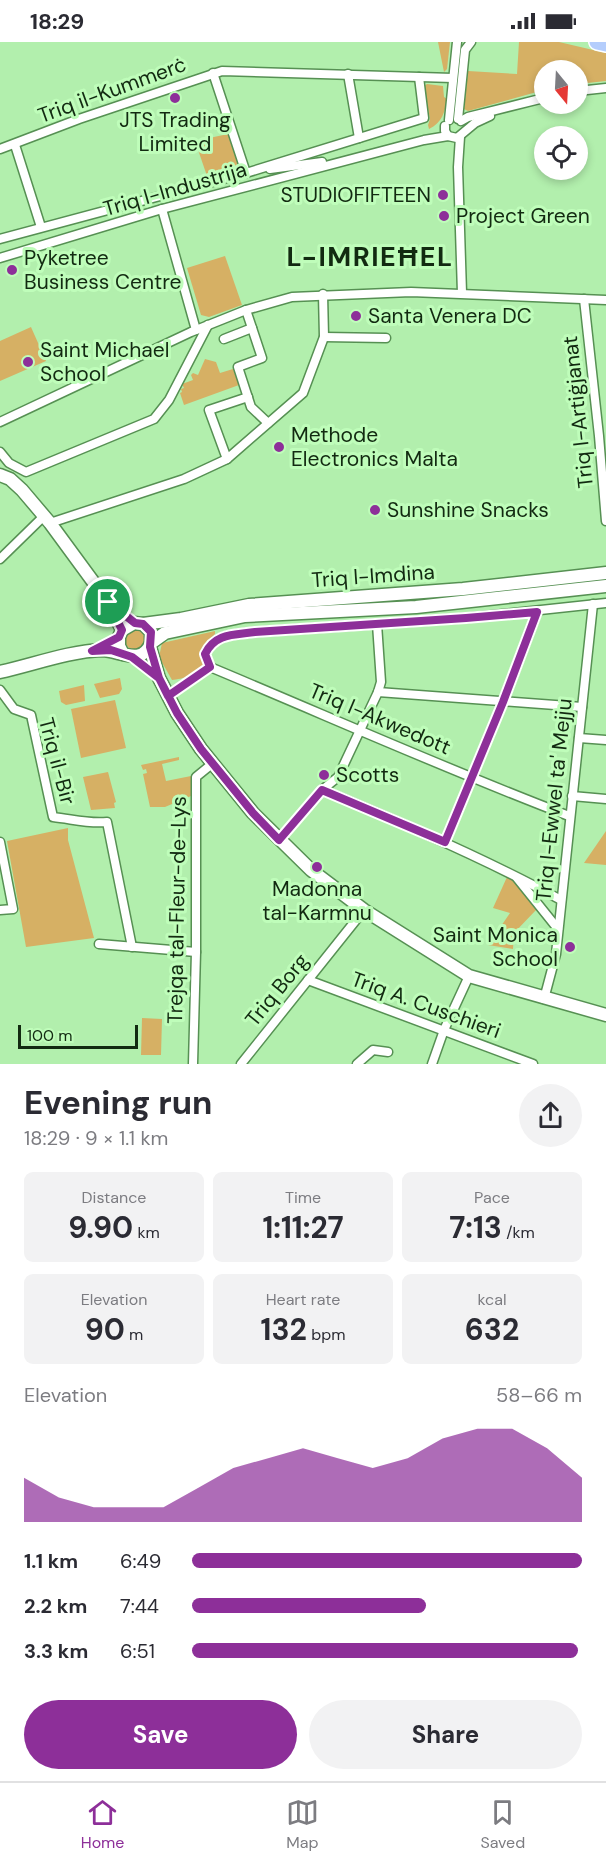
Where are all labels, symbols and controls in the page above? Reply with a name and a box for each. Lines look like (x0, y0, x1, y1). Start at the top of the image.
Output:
text: 18:29 (30, 7, 84, 36)
street label: Triq il-Kummerċ (34, 50, 190, 130)
north arrow (534, 60, 588, 114)
map controls (534, 60, 588, 180)
marker: JTS Trading Limited (168, 91, 182, 105)
place label: JTS Trading Limited (119, 106, 231, 158)
button: locate (534, 126, 588, 180)
street label: Triq l-Industrija (100, 155, 250, 223)
place label: STUDIOFIFTEEN (281, 181, 431, 209)
marker: STUDIOFIFTEEN (436, 188, 450, 202)
place label: Project Green (456, 202, 590, 230)
marker: Project Green (437, 209, 451, 223)
district label: L-IMRIEĦEL (287, 239, 453, 274)
place label: Pyketree Business Centre (24, 244, 182, 296)
marker: Pyketree Business Centre (5, 263, 19, 277)
place label: Santa Venera DC (368, 302, 532, 330)
marker: Santa Venera DC (349, 309, 363, 323)
street label: Triq l-Artiġjanat (556, 335, 600, 489)
place label: Saint Michael School (40, 336, 169, 388)
marker: Saint Michael School (21, 355, 35, 369)
place label: Methode Electronics Malta (291, 421, 458, 473)
marker: Methode Electronics Malta (272, 440, 286, 454)
place label: Sunshine Snacks (387, 496, 549, 524)
marker: Sunshine Snacks (368, 503, 382, 517)
street label: Triq l-Imdina (310, 558, 436, 594)
pin (82, 576, 133, 627)
icon: arrive (91, 585, 124, 618)
street label: Triq l-Akwedott (305, 677, 455, 761)
street label: Triq l-Ewwel ta' Mejju (529, 697, 579, 903)
street label: Triq il-Bir (32, 715, 82, 808)
place label: Scotts (336, 761, 399, 789)
marker: Scotts (317, 768, 331, 782)
street label: Trejqa tal-Fleur-de-Lys (161, 796, 193, 1024)
marker: Madonna tal-Karmnu (310, 860, 324, 874)
place label: Madonna tal-Karmnu (262, 875, 372, 927)
place label: Saint Monica School (433, 921, 558, 973)
marker: Saint Monica School (563, 940, 577, 954)
street label: Triq Borg (239, 947, 315, 1032)
street label: Triq A. Cuschieri (347, 965, 505, 1045)
scale bar (18, 1022, 138, 1049)
text: 100 m (27, 1025, 72, 1046)
text: Evening run (24, 1081, 212, 1124)
button: share (519, 1084, 582, 1147)
text: 18:29 · 9 × 1.1 km (24, 1125, 168, 1151)
text: Distance (82, 1187, 146, 1208)
text: Time (285, 1187, 321, 1208)
text: Pace (474, 1187, 510, 1208)
text: 9.90 (68, 1208, 133, 1247)
text: 1:11:27 (262, 1208, 344, 1247)
text: 7:13 (449, 1208, 502, 1247)
text: km (133, 1222, 160, 1243)
text: /km (502, 1222, 535, 1243)
text: Elevation (81, 1289, 147, 1310)
text: Heart rate (266, 1289, 340, 1310)
text: kcal (478, 1289, 506, 1310)
text: 90 (85, 1310, 125, 1349)
text: 132 (261, 1310, 307, 1349)
text: 632 (465, 1310, 519, 1349)
text: m (125, 1324, 143, 1345)
text: bpm (307, 1324, 345, 1345)
text: Elevation (24, 1382, 107, 1408)
text: 58–66 m (496, 1382, 582, 1408)
text: 1.1 km (24, 1548, 78, 1574)
text: 6:49 (120, 1548, 161, 1574)
text: 2.2 km (24, 1593, 87, 1619)
text: 7:44 (120, 1593, 159, 1619)
text: 3.3 km (24, 1638, 88, 1664)
text: 6:51 (120, 1638, 155, 1664)
button: Save (24, 1700, 297, 1769)
button: Share (309, 1700, 582, 1769)
tab: Home (81, 1796, 124, 1853)
tab: Map (286, 1796, 319, 1853)
tab: Saved (480, 1796, 525, 1853)

